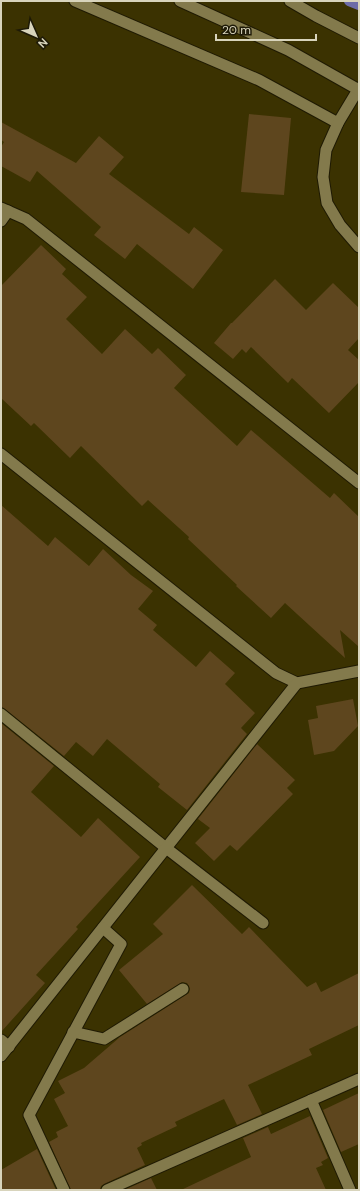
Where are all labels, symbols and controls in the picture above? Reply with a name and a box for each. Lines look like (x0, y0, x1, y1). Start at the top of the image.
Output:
north arrow (16, 16, 56, 56)
scale bar (216, 16, 316, 42)
text: 20 m (222, 22, 251, 38)
text: N (35, 35, 51, 51)

